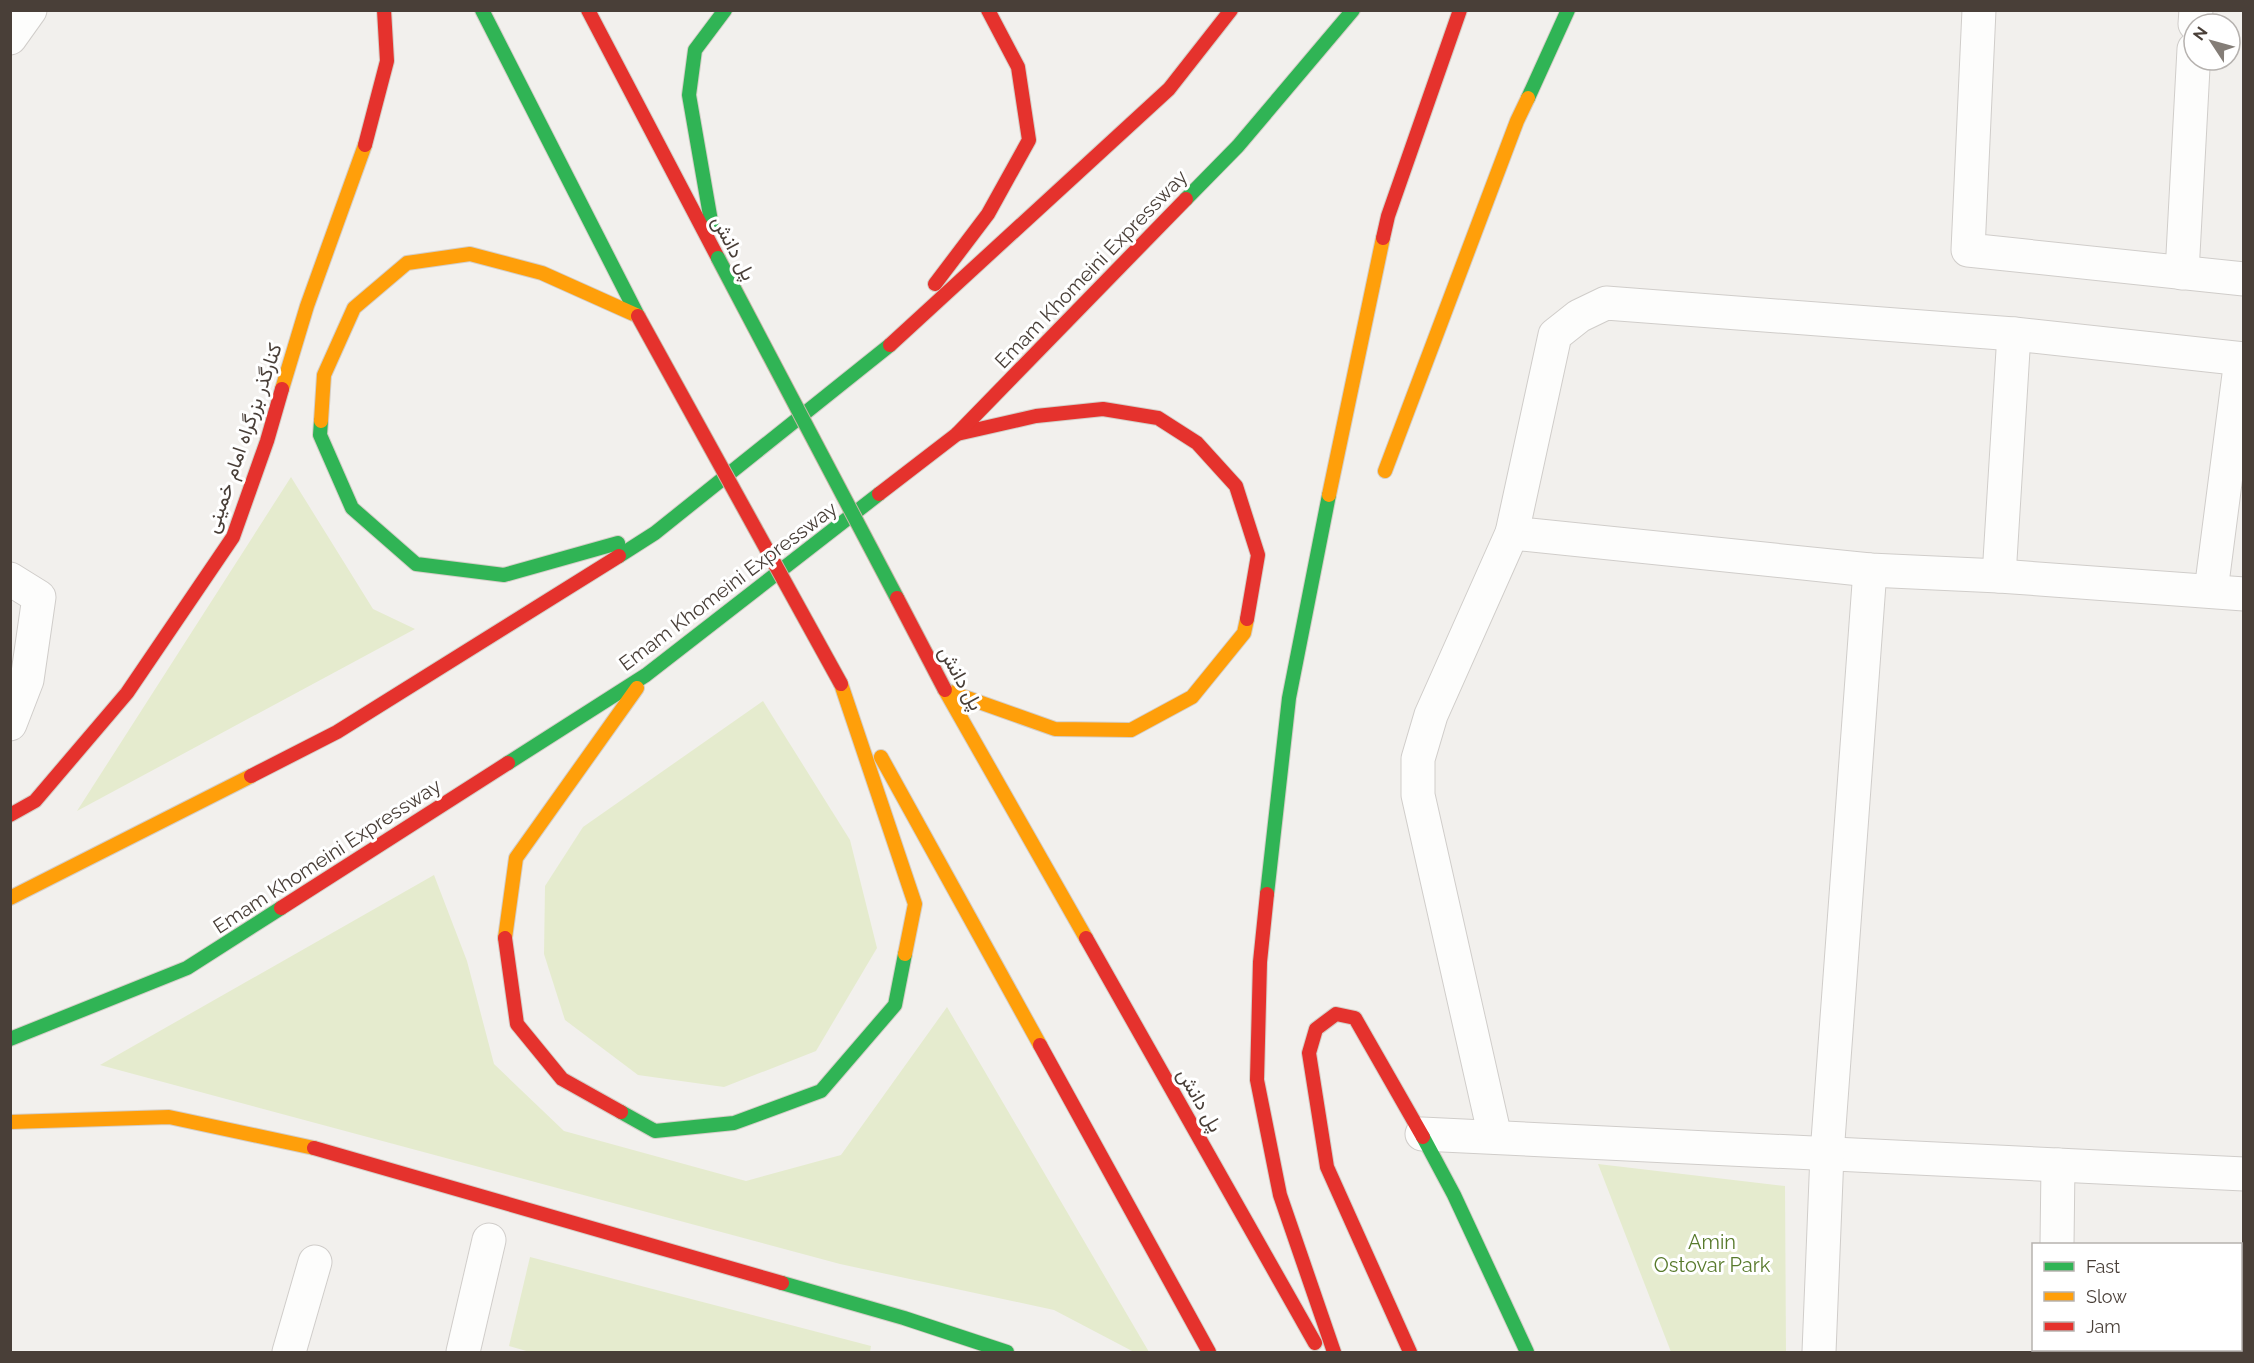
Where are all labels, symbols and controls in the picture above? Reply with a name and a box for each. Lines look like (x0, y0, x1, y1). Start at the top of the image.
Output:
north arrow (2182, 12, 2242, 72)
text: N (2189, 23, 2212, 44)
street label: Emam Khomeini Expressway (990, 165, 1192, 373)
street label: پل دانش (705, 211, 761, 286)
street label: کنارگذر بزرگراه امام خمینی (199, 340, 288, 536)
street label: Emam Khomeini Expressway (614, 496, 842, 676)
street label: پل دانش (932, 642, 988, 715)
street label: Emam Khomeini Expressway (209, 773, 445, 939)
street label: پل دانش (1170, 1064, 1228, 1137)
park label: Amin Ostovar Park (1654, 1230, 1771, 1277)
legend (2032, 1243, 2242, 1351)
text: Fast (2086, 1256, 2120, 1277)
text: Slow (2086, 1286, 2127, 1307)
text: Jam (2086, 1316, 2121, 1337)

